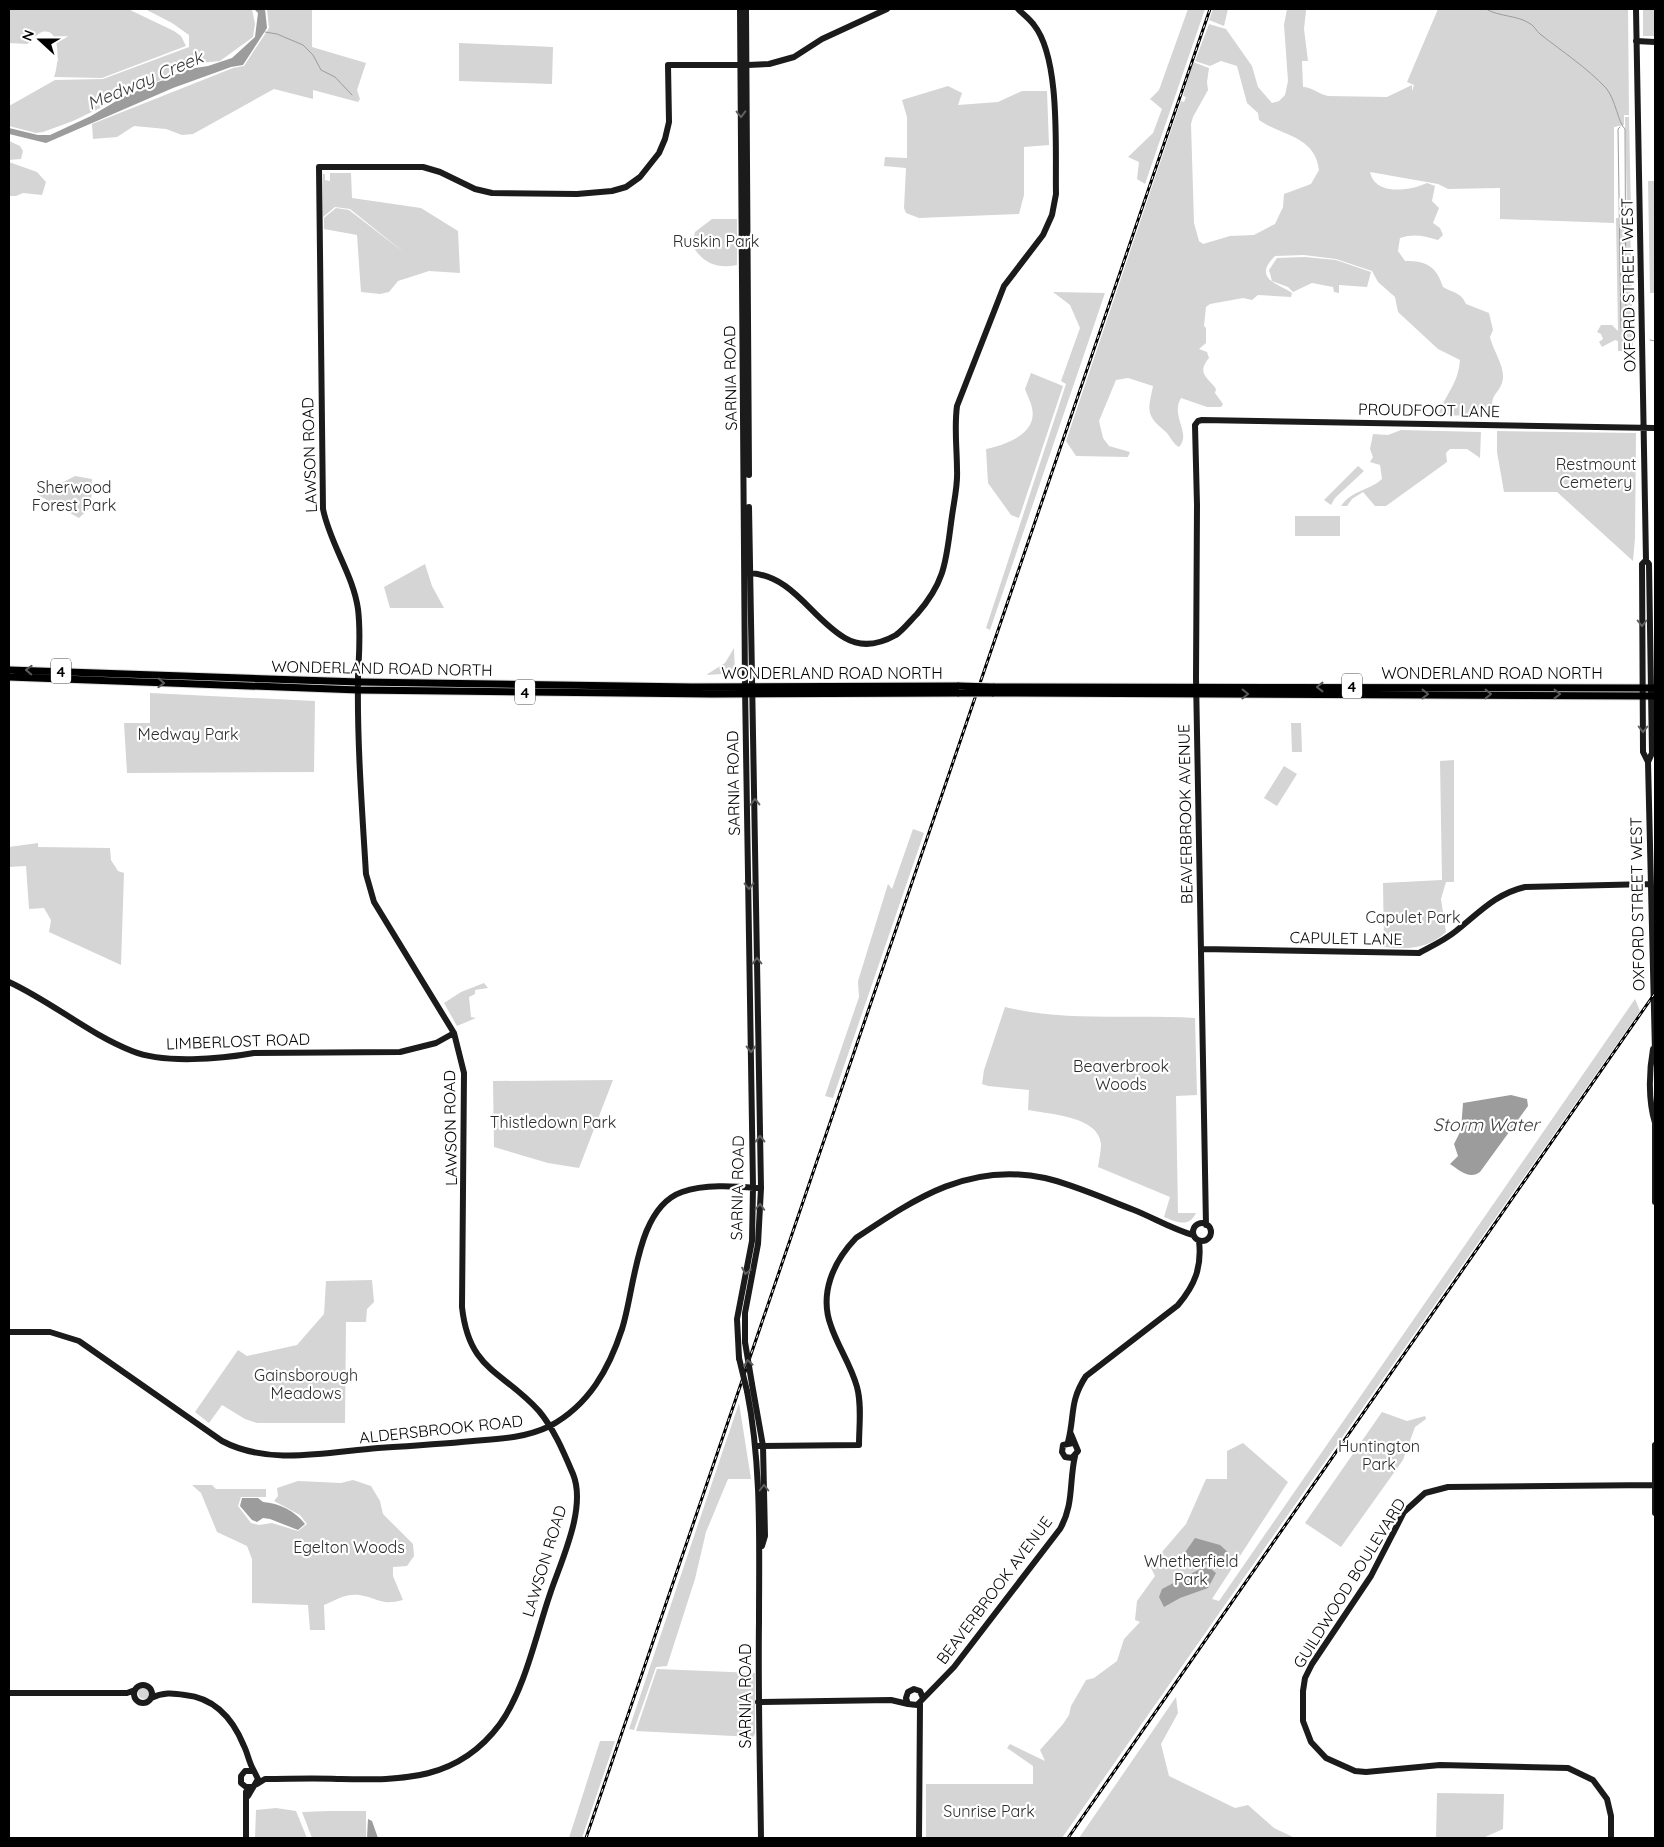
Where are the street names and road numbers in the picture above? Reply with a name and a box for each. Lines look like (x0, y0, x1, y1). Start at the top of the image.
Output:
street label: OXFORD STREET WEST (1616, 198, 1640, 372)
street label: SARNIA ROAD (719, 325, 741, 431)
street label: LAWSON ROAD (297, 397, 321, 513)
street label: PROUDFOOT LANE (1358, 399, 1500, 421)
street label: WONDERLAND ROAD NORTH (271, 656, 493, 680)
road number: 4 (51, 658, 71, 684)
street label: WONDERLAND ROAD NORTH (721, 663, 943, 683)
street label: WONDERLAND ROAD NORTH (1381, 663, 1603, 683)
road number: 4 (1342, 674, 1362, 698)
road number: 4 (515, 680, 535, 704)
street label: BEAVERBROOK AVENUE (1173, 724, 1197, 904)
street label: SARNIA ROAD (722, 730, 744, 836)
street label: OXFORD STREET WEST (1625, 817, 1649, 991)
street label: CAPULET LANE (1289, 927, 1403, 949)
street label: LIMBERLOST ROAD (166, 1028, 310, 1054)
street label: LAWSON ROAD (439, 1070, 461, 1186)
street label: SARNIA ROAD (726, 1135, 748, 1241)
street label: ALDERSBROOK ROAD (358, 1410, 524, 1448)
street label: GUILDWOOD BOULEVARD (1288, 1494, 1410, 1672)
street label: LAWSON ROAD (518, 1503, 570, 1619)
street label: BEAVERBROOK AVENUE (932, 1512, 1056, 1668)
street label: SARNIA ROAD (735, 1643, 755, 1749)

